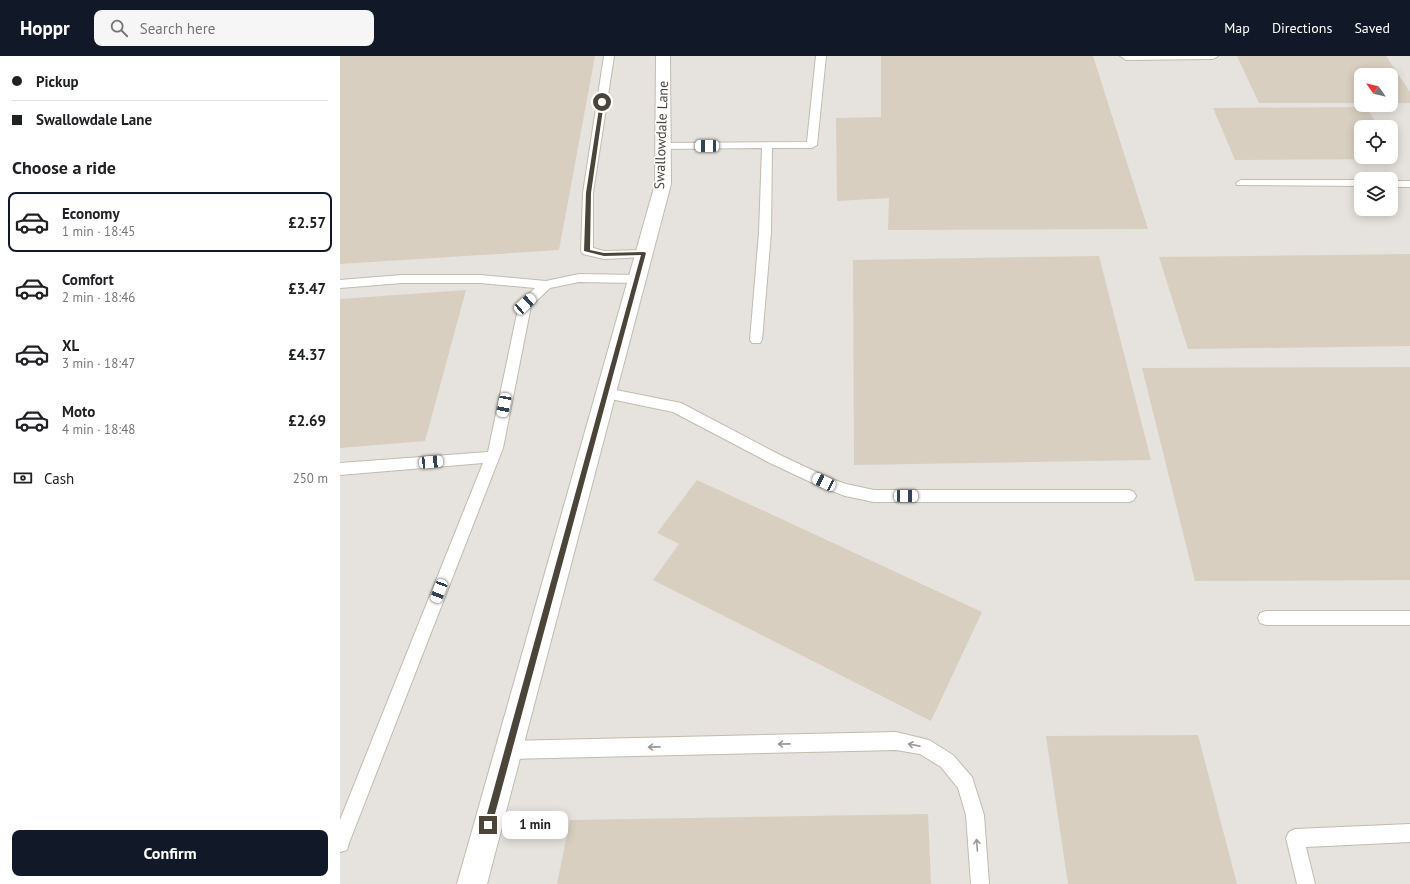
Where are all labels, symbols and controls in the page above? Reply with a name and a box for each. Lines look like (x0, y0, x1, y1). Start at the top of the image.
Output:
search box (94, 10, 374, 46)
text: Hoppr (20, 16, 70, 40)
icon: search (108, 17, 130, 39)
text: Search here (140, 19, 215, 38)
text: Map (1224, 19, 1250, 37)
text: Directions (1272, 19, 1332, 37)
text: Saved (1354, 19, 1390, 37)
north arrow (1354, 68, 1398, 112)
map controls (1354, 68, 1398, 216)
text: Pickup (36, 72, 79, 91)
street label: Swallowdale Lane (650, 80, 672, 190)
route start (593, 93, 611, 111)
text: Swallowdale Lane (36, 110, 152, 129)
button: locate (1354, 120, 1398, 164)
car (695, 140, 719, 152)
text: Choose a ride (12, 156, 116, 179)
button: layers (1354, 172, 1398, 216)
icon: car (14, 204, 50, 240)
text: Economy (62, 204, 120, 223)
text: £2.57 (288, 213, 326, 232)
text: 1 min · 18:45 (62, 223, 135, 240)
icon: car (14, 270, 50, 306)
text: Comfort (62, 270, 114, 289)
text: £3.47 (288, 279, 326, 298)
text: 2 min · 18:46 (62, 289, 135, 306)
car (512, 292, 538, 316)
icon: car (14, 336, 50, 372)
text: XL (62, 336, 79, 355)
text: £4.37 (288, 345, 326, 364)
text: 3 min · 18:47 (62, 355, 135, 372)
car (496, 392, 512, 418)
icon: car (14, 402, 50, 438)
text: Moto (62, 402, 95, 421)
text: £2.69 (288, 411, 326, 430)
text: 4 min · 18:48 (62, 421, 135, 438)
car (419, 455, 443, 469)
icon: cash (12, 467, 34, 489)
text: Cash (44, 469, 74, 488)
text: 250 m (293, 470, 328, 487)
car (811, 471, 837, 493)
car (894, 490, 918, 502)
car (429, 578, 449, 604)
one-way arrow (778, 740, 791, 748)
one-way arrow (908, 740, 921, 748)
one-way arrow (648, 743, 661, 751)
callout: 1 min (502, 811, 568, 839)
route end (479, 816, 497, 834)
text: 1 min (519, 816, 551, 833)
button: Confirm (12, 830, 328, 876)
one-way arrow (973, 839, 980, 852)

